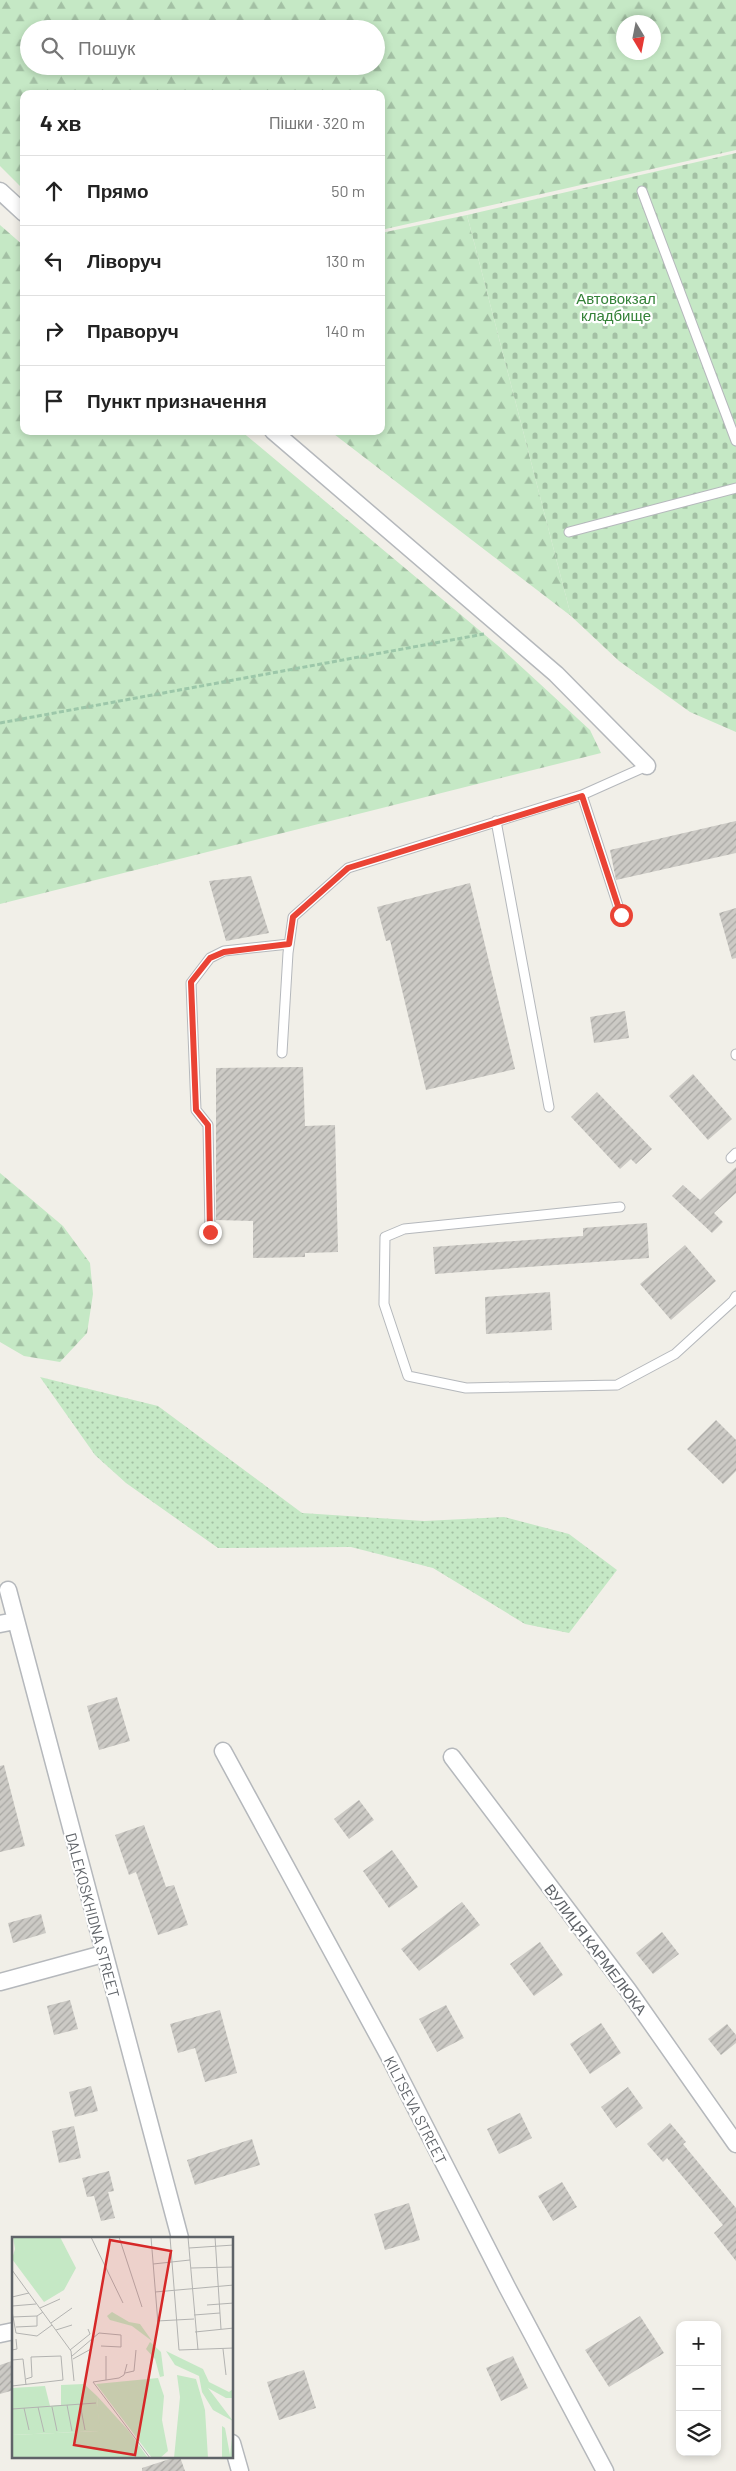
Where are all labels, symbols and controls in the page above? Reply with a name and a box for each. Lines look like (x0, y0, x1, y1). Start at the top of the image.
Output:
north arrow (616, 15, 661, 60)
search box (20, 20, 385, 75)
icon: search (38, 34, 66, 62)
text: Пошук (78, 36, 135, 59)
text: 4 хв (40, 110, 82, 135)
text: Пішки · 320 m (269, 113, 365, 132)
icon: ahead (40, 177, 68, 205)
text: Прямо (87, 179, 149, 202)
text: 50 m (331, 181, 365, 200)
icon: left (40, 247, 68, 275)
text: Ліворуч (87, 249, 162, 272)
text: 130 m (326, 251, 365, 270)
park label: Автовокзал кладбище (576, 289, 656, 324)
icon: right (40, 317, 68, 345)
text: Праворуч (87, 319, 179, 342)
text: 140 m (325, 321, 365, 340)
icon: arrive (40, 387, 68, 415)
text: Пункт призначення (87, 389, 267, 412)
route start (610, 904, 633, 927)
route end (199, 1221, 222, 1244)
street label: DALEKOSKHIDNA STREET (62, 1831, 124, 1999)
street label: ВУЛИЦЯ КАРМЕЛЮКА (541, 1880, 651, 2018)
street label: KILTSEVA STREET (381, 2053, 451, 2167)
inset map (12, 2237, 234, 2458)
map controls (676, 2321, 721, 2456)
button: + (676, 2321, 721, 2366)
button: − (676, 2366, 721, 2411)
button: layers (676, 2411, 721, 2456)

